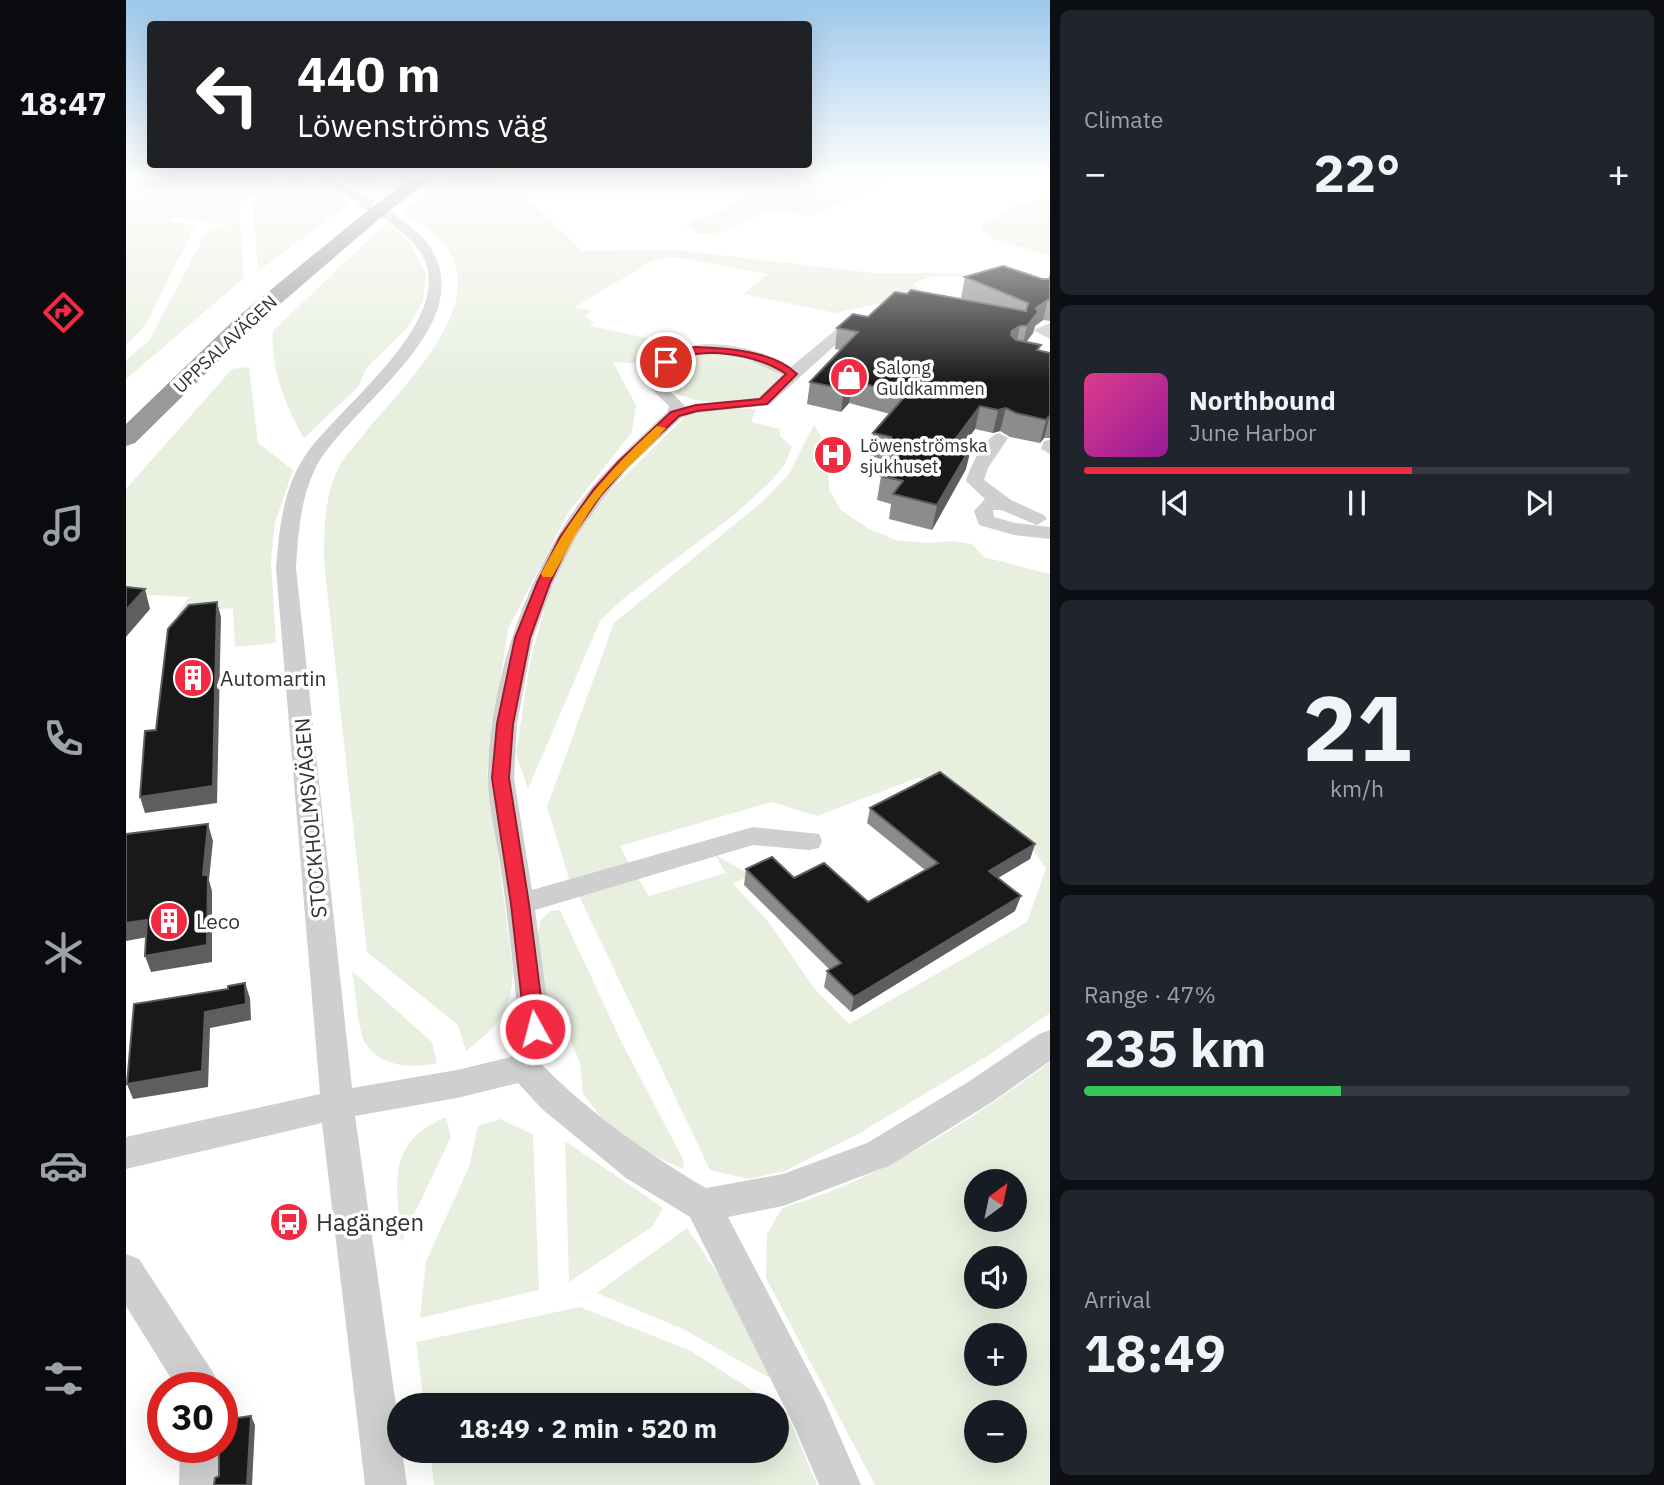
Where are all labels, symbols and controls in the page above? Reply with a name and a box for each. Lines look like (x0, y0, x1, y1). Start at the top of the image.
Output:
text: 440 m (297, 42, 441, 105)
icon: left (182, 49, 273, 140)
text: 18:47 (19, 82, 107, 124)
text: Löwenströms väg (297, 104, 547, 146)
text: Climate (1084, 104, 1163, 134)
text: 22° (1314, 139, 1400, 206)
text: − (1084, 148, 1107, 197)
text: + (1607, 148, 1630, 197)
icon: directions (39, 288, 88, 337)
street label: UPPSALAVÄGEN (168, 290, 282, 398)
pin (636, 332, 696, 392)
icon: arrive (647, 343, 685, 381)
shop icon: Salong Guldkammen (828, 356, 870, 398)
place label: Salong Guldkammen (876, 356, 985, 400)
text: Northbound (1189, 383, 1336, 417)
text: June Harbor (1189, 417, 1317, 447)
hospital icon: Löwenströmska sjukhuset (812, 434, 854, 476)
place label: Löwenströmska sjukhuset (860, 434, 988, 478)
icon: previous (1156, 484, 1194, 522)
icon: pause (1338, 484, 1376, 522)
icon: next (1520, 484, 1558, 522)
icon: music (39, 501, 88, 550)
building icon: Automartin (172, 657, 214, 699)
place label: Automartin (220, 664, 326, 692)
text: 21 (1302, 668, 1412, 786)
icon: phone (39, 714, 88, 763)
street label: STOCKHOLMSVÄGEN (287, 717, 333, 919)
text: km/h (1330, 773, 1384, 803)
building icon: Leco (148, 900, 190, 942)
place label: Leco (196, 907, 240, 935)
icon: climate (39, 928, 88, 977)
text: Range · 47% (1084, 979, 1216, 1009)
position arrow (498, 992, 572, 1066)
text: 235 km (1084, 1014, 1266, 1081)
icon: car (39, 1141, 88, 1190)
north arrow (964, 1169, 1027, 1232)
map controls (964, 1169, 1027, 1463)
bus stop icon: Hagängen (268, 1201, 310, 1243)
place label: Hagängen (316, 1206, 424, 1238)
button: sound (964, 1246, 1027, 1309)
text: Arrival (1084, 1284, 1151, 1314)
text: 18:49 (1084, 1319, 1226, 1386)
button: + (964, 1323, 1027, 1386)
icon: filters (39, 1354, 88, 1403)
speed limit sign: 30 (147, 1372, 238, 1463)
button: − (964, 1400, 1027, 1463)
text: 18:49 · 2 min · 520 m (459, 1411, 717, 1445)

